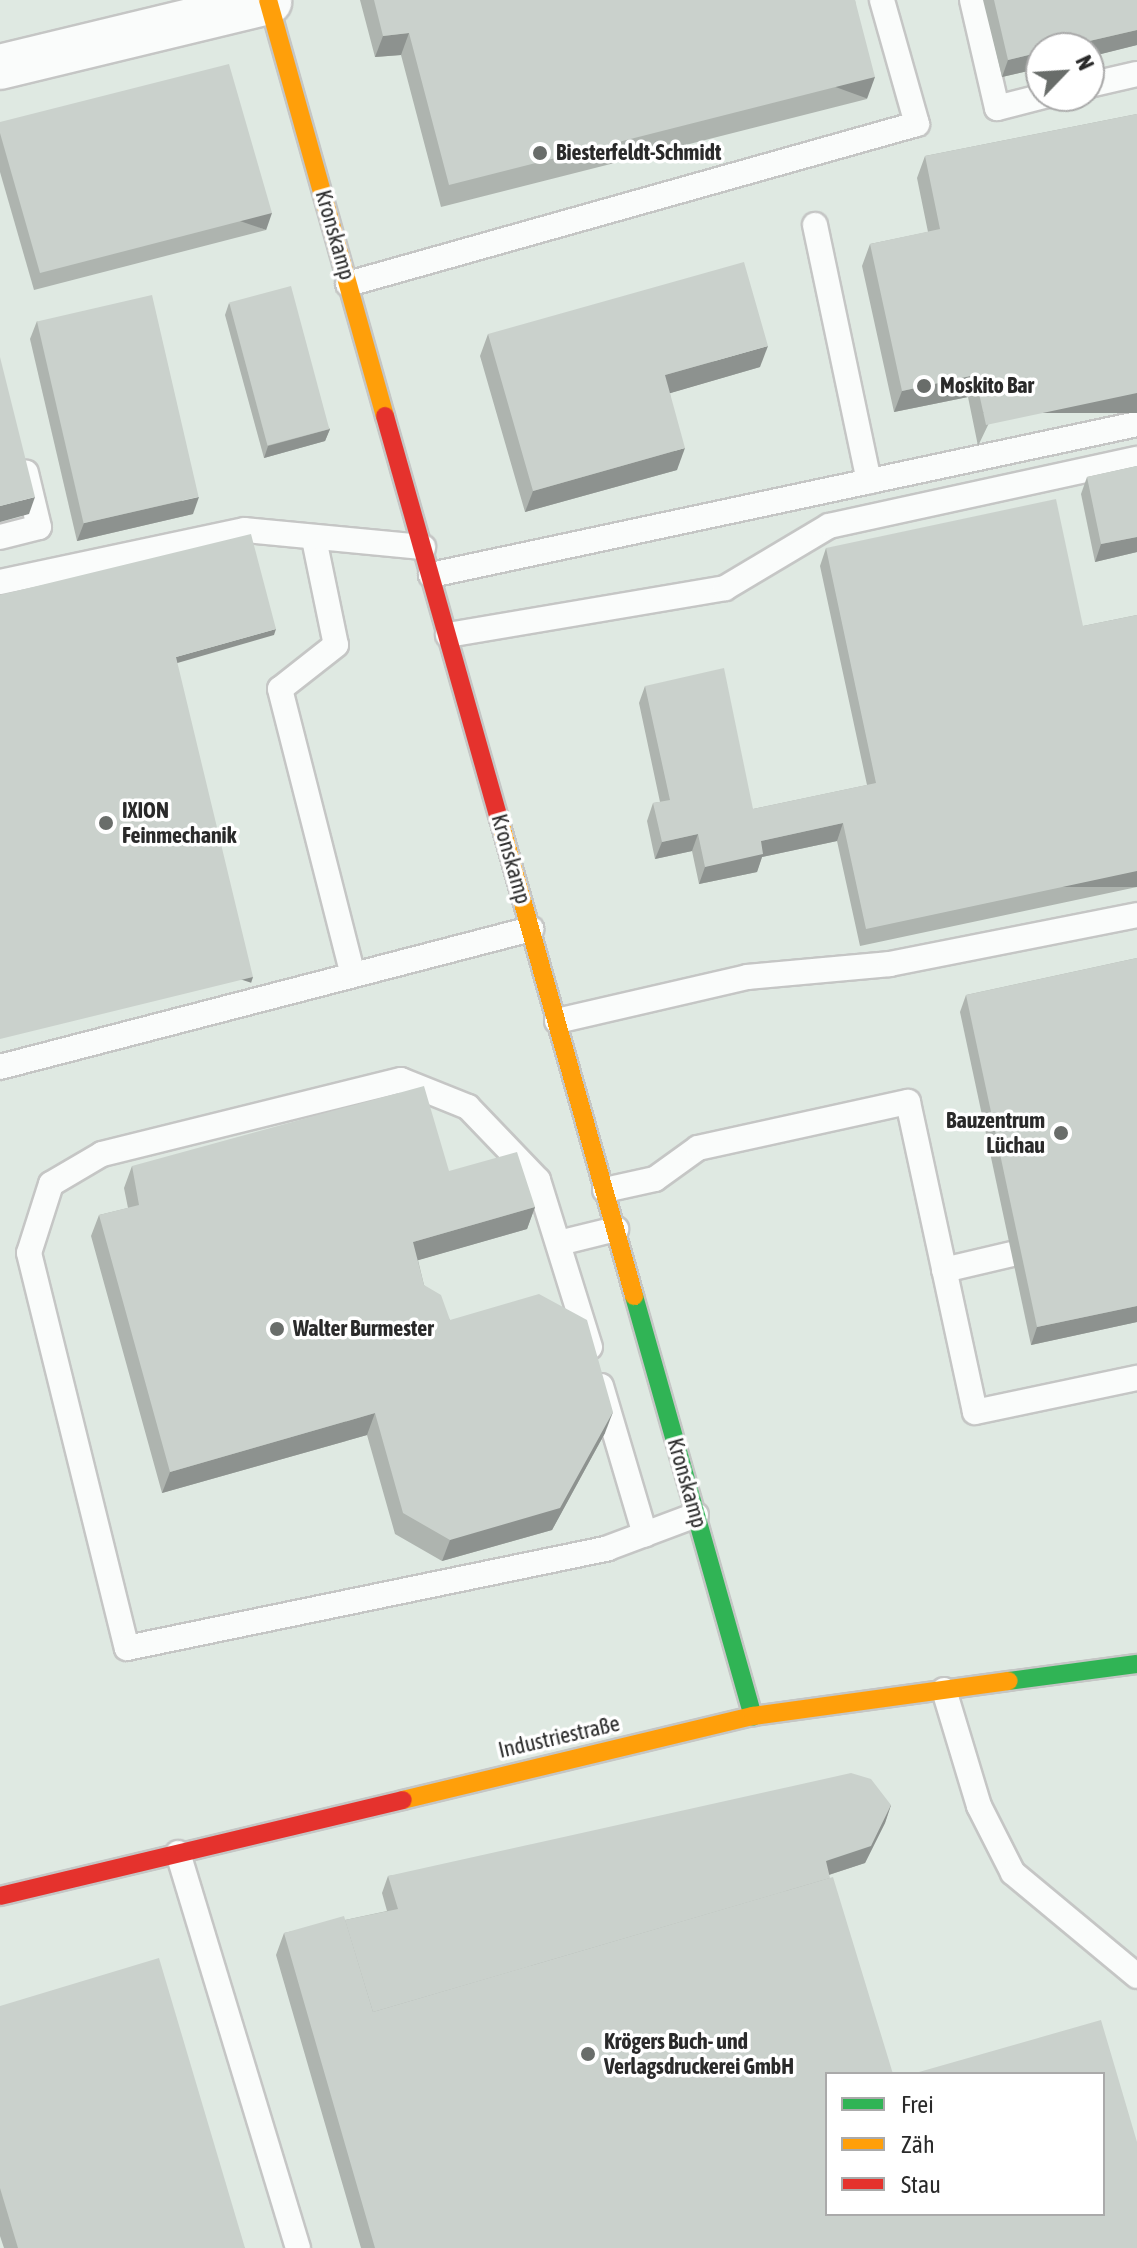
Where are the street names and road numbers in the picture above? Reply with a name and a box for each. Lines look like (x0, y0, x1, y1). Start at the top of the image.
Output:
street label: Kronskamp (310, 187, 360, 283)
street label: Kronskamp (486, 811, 536, 907)
street label: Kronskamp (662, 1435, 712, 1531)
street label: Industriestraße (496, 1710, 622, 1764)

